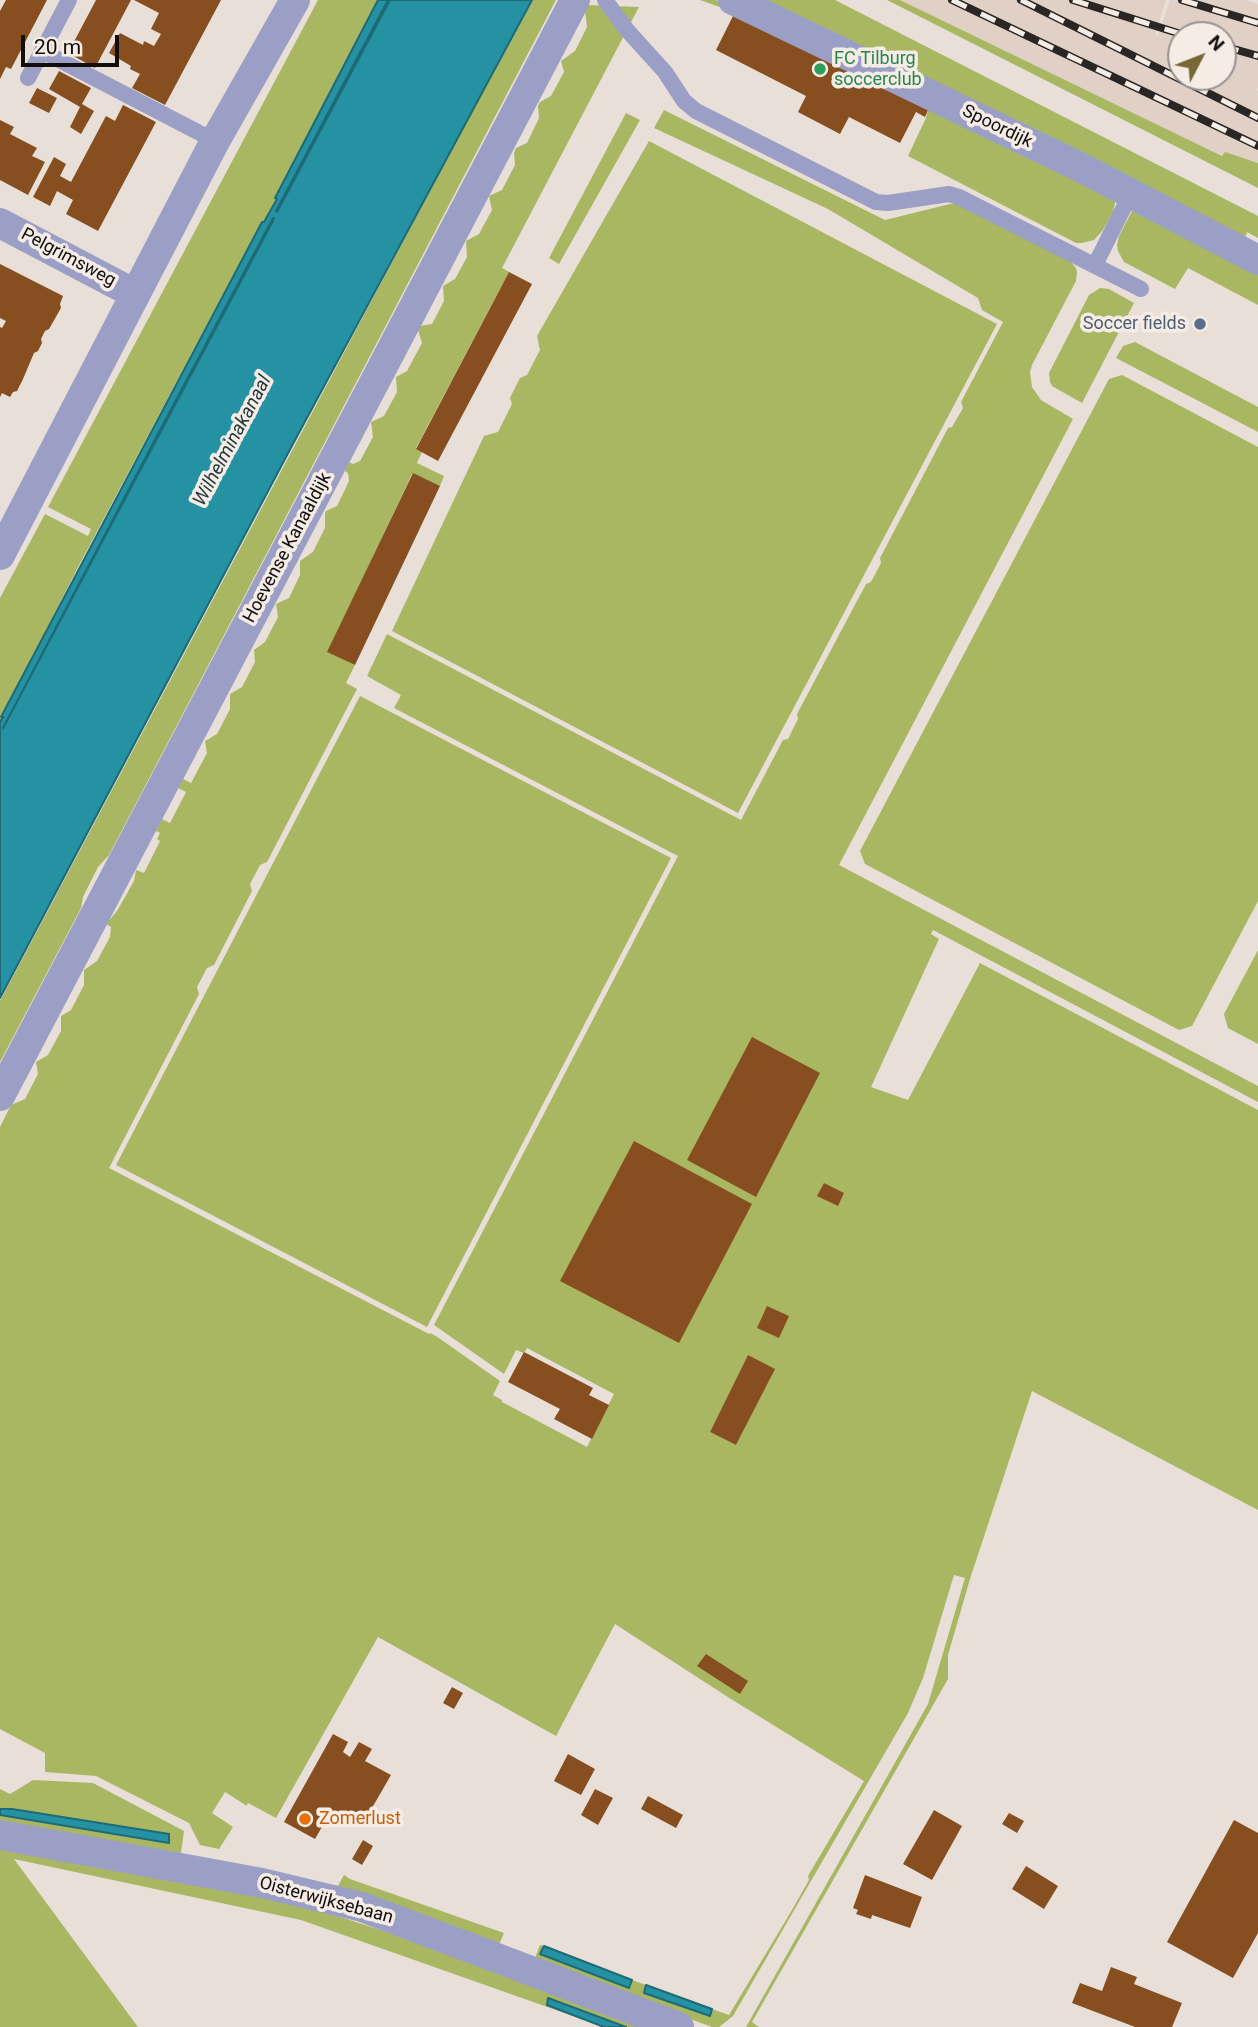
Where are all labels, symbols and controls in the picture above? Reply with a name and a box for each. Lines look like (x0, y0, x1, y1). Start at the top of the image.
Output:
scale bar (24, 21, 122, 65)
north arrow (1167, 21, 1237, 91)
text: N (1203, 30, 1230, 56)
text: 20 m (34, 35, 81, 59)
place label: FC Tilburg soccerclub (834, 48, 922, 90)
marker: FC Tilburg soccerclub (812, 61, 828, 77)
street label: Spoordijk (958, 101, 1036, 153)
street label: Pelgrimsweg (17, 224, 119, 292)
place label: Soccer fields (1083, 313, 1186, 335)
marker: Soccer fields (1192, 316, 1208, 332)
water label: Wilhelminakanaal (189, 372, 277, 510)
street label: Hoevense Kanaaldijk (239, 469, 337, 627)
place label: Zomerlust (319, 1808, 401, 1830)
marker: Zomerlust (297, 1811, 313, 1827)
street label: Oisterwijksebaan (257, 1873, 395, 1929)

